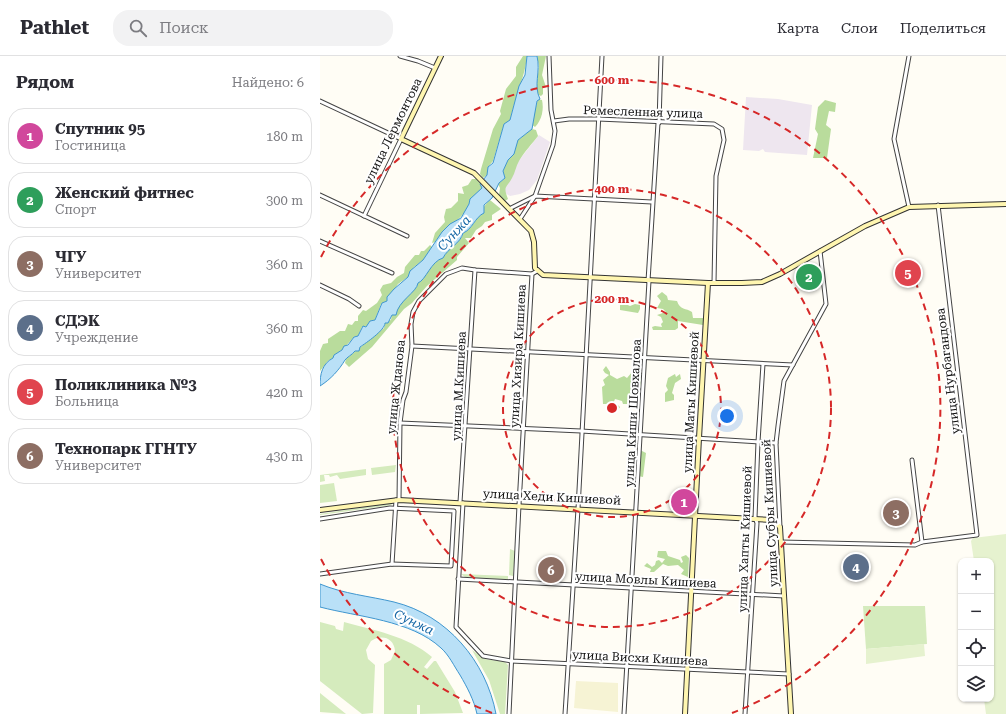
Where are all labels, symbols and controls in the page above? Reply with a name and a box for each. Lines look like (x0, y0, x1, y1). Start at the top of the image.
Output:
search box (113, 10, 393, 46)
text: Pathlet (20, 16, 89, 39)
icon: search (127, 17, 149, 39)
text: Поиск (159, 19, 209, 37)
text: Карта (777, 20, 819, 36)
text: Слои (841, 20, 878, 36)
text: Поделиться (900, 20, 986, 36)
text: Рядом (16, 72, 74, 92)
text: 600 m (595, 73, 630, 87)
text: Найдено: 6 (232, 75, 304, 90)
street label: улица Лермонтова (361, 75, 425, 186)
street label: Ремесленная улица (583, 103, 704, 121)
text: Спутник 95 (55, 120, 145, 138)
text: 1 (26, 129, 34, 144)
text: 180 m (266, 129, 303, 144)
text: Гостиница (55, 138, 126, 153)
text: 400 m (595, 182, 630, 196)
text: Женский фитнес (55, 184, 194, 202)
text: 2 (26, 193, 34, 208)
text: 300 m (266, 193, 303, 208)
text: Спорт (55, 202, 96, 217)
water label: Сунжа (434, 212, 474, 254)
text: ЧГУ (55, 248, 87, 266)
text: 3 (26, 257, 34, 272)
text: 360 m (266, 257, 303, 272)
pin: 5 (895, 258, 921, 288)
pin: 2 (796, 262, 822, 292)
text: Университет (55, 266, 141, 281)
street label: улица Хизира Кишиева (507, 283, 529, 428)
text: 200 m (595, 292, 630, 306)
street label: улица Нурбагандова (933, 307, 963, 435)
text: СДЭК (55, 312, 100, 330)
text: 4 (26, 321, 34, 336)
text: 360 m (266, 321, 303, 336)
text: Учреждение (55, 330, 138, 345)
street label: улица М.Кишиева (449, 330, 469, 441)
street label: улица Маты Кишиевой (680, 331, 702, 473)
street label: улица Киши Шовхалова (622, 338, 644, 487)
street label: улица Жданова (384, 339, 408, 435)
text: Поликлиника №3 (55, 376, 197, 394)
text: 5 (26, 385, 34, 400)
text: 420 m (266, 385, 303, 400)
text: Больница (55, 394, 119, 409)
centre of rings (605, 401, 619, 415)
your location (717, 406, 737, 426)
street label: улица Субры Кишиевой (759, 439, 781, 587)
text: Технопарк ГГНТУ (55, 440, 197, 458)
text: 6 (26, 449, 34, 464)
text: 430 m (266, 449, 303, 464)
text: Университет (55, 458, 141, 473)
street label: улица Хапты Кишиевой (735, 465, 755, 613)
street label: улица Хеди Кишиевой (483, 486, 621, 508)
pin: 1 (671, 487, 697, 517)
pin: 3 (883, 498, 909, 528)
pin: 4 (843, 552, 869, 582)
pin: 6 (538, 555, 564, 585)
map controls (958, 558, 994, 702)
button: + (958, 558, 994, 594)
street label: улица Мовлы Кишиева (575, 569, 717, 591)
button: − (958, 594, 994, 630)
water label: Сунжа (392, 606, 436, 638)
button: locate (958, 630, 994, 666)
street label: улица Висхи Кишиева (572, 647, 709, 669)
button: layers (958, 666, 994, 702)

